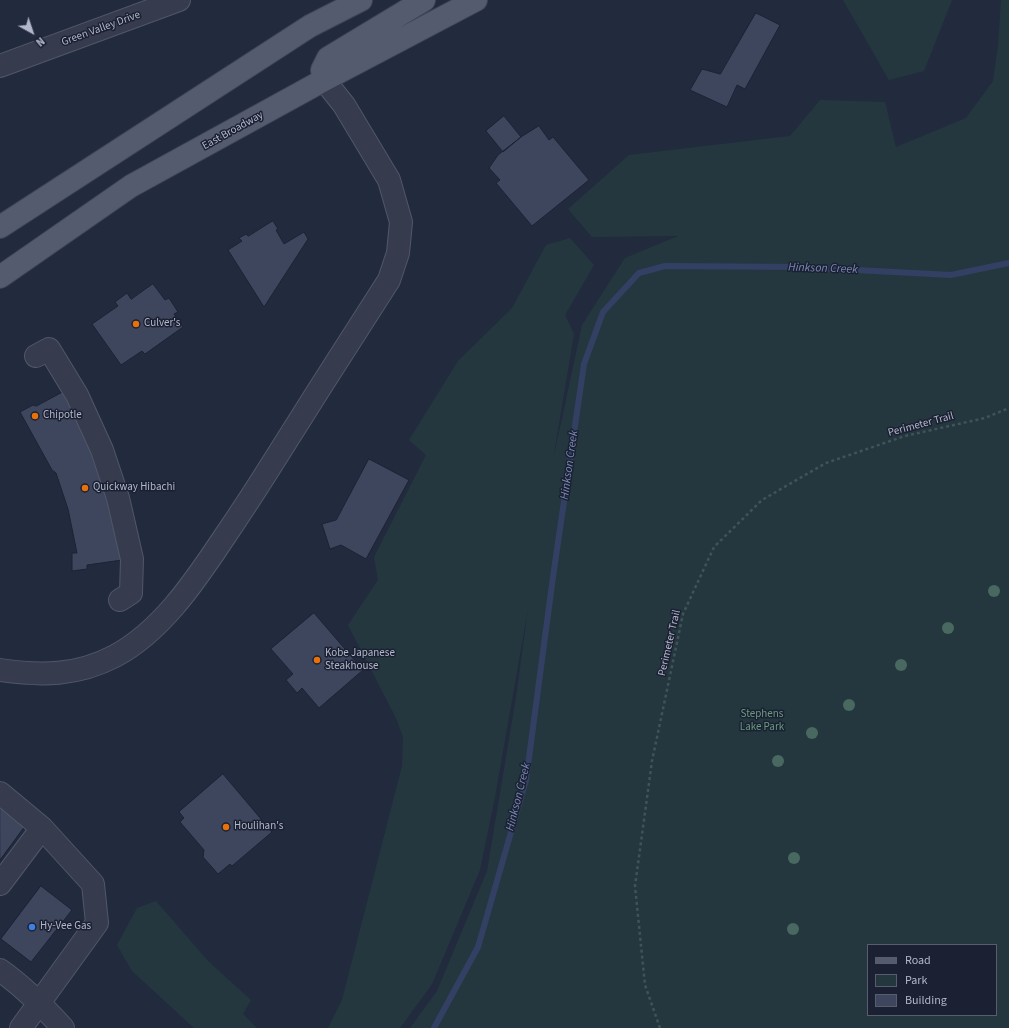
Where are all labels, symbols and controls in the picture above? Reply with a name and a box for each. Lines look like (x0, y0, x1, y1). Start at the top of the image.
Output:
street label: Green Valley Drive (60, 9, 142, 49)
north arrow (12, 12, 52, 52)
text: N (32, 33, 48, 50)
street label: East Broadway (200, 109, 266, 153)
water label: Hinkson Creek (788, 261, 858, 277)
place label: Culver's (144, 317, 180, 331)
marker: Culver's (131, 319, 141, 329)
place label: Chipotle (43, 409, 82, 423)
street label: Perimeter Trail (887, 410, 955, 440)
marker: Chipotle (30, 411, 40, 421)
water label: Hinkson Creek (558, 429, 582, 501)
place label: Quickway Hibachi (93, 481, 175, 495)
marker: Quickway Hibachi (80, 483, 90, 493)
street label: Perimeter Trail (656, 609, 684, 677)
place label: Kobe Japanese Steakhouse (325, 647, 395, 673)
marker: Kobe Japanese Steakhouse (312, 655, 322, 665)
park label: Stephens Lake Park (740, 708, 784, 734)
water label: Hinkson Creek (504, 761, 534, 833)
place label: Houlihan's (234, 820, 283, 834)
marker: Houlihan's (221, 822, 231, 832)
place label: Hy-Vee Gas (40, 920, 91, 934)
marker: Hy-Vee Gas (27, 922, 37, 932)
legend (867, 944, 997, 1016)
text: Road (905, 952, 931, 969)
text: Park (905, 972, 927, 989)
text: Building (905, 992, 947, 1009)

